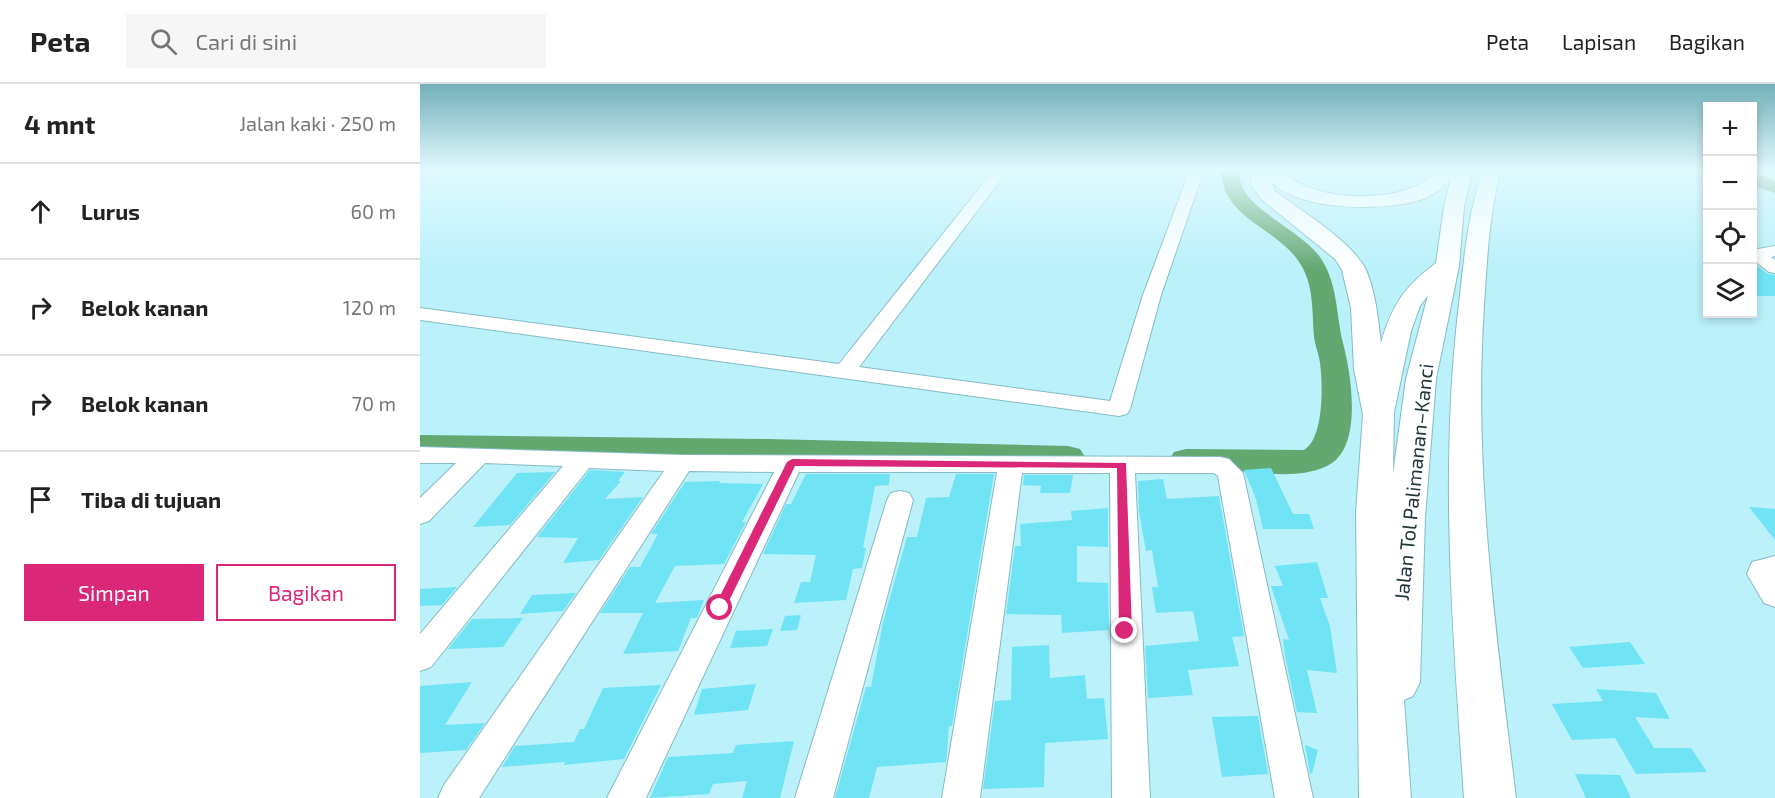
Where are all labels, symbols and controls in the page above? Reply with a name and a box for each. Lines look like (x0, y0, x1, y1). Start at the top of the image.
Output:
search box (126, 14, 546, 68)
text: Peta (30, 24, 90, 58)
icon: search (147, 25, 180, 58)
text: Cari di sini (195, 28, 297, 54)
text: Peta (1486, 29, 1529, 54)
text: Lapisan (1562, 29, 1636, 54)
text: Bagikan (1669, 29, 1745, 54)
map controls (1703, 102, 1757, 318)
button: + (1703, 102, 1757, 156)
text: 4 mnt (24, 108, 95, 139)
text: Jalan kaki · 250 m (239, 111, 396, 135)
button: − (1703, 156, 1757, 210)
icon: ahead (24, 195, 57, 228)
text: Lurus (81, 198, 140, 224)
text: 60 m (351, 199, 396, 223)
button: locate (1703, 210, 1757, 264)
button: layers (1703, 264, 1757, 318)
icon: right (24, 291, 57, 324)
text: Belok kanan (81, 294, 208, 320)
text: 120 m (343, 295, 396, 319)
street label: Jalan Tol Palimanan–Kanci (1389, 362, 1437, 602)
icon: right (24, 387, 57, 420)
text: Belok kanan (81, 390, 208, 416)
text: 70 m (352, 391, 396, 415)
icon: arrive (24, 483, 57, 516)
text: Tiba di tujuan (81, 486, 221, 512)
button: Simpan (24, 564, 204, 621)
button: Bagikan (216, 564, 396, 621)
route start (706, 594, 732, 620)
route end (1111, 617, 1137, 643)

